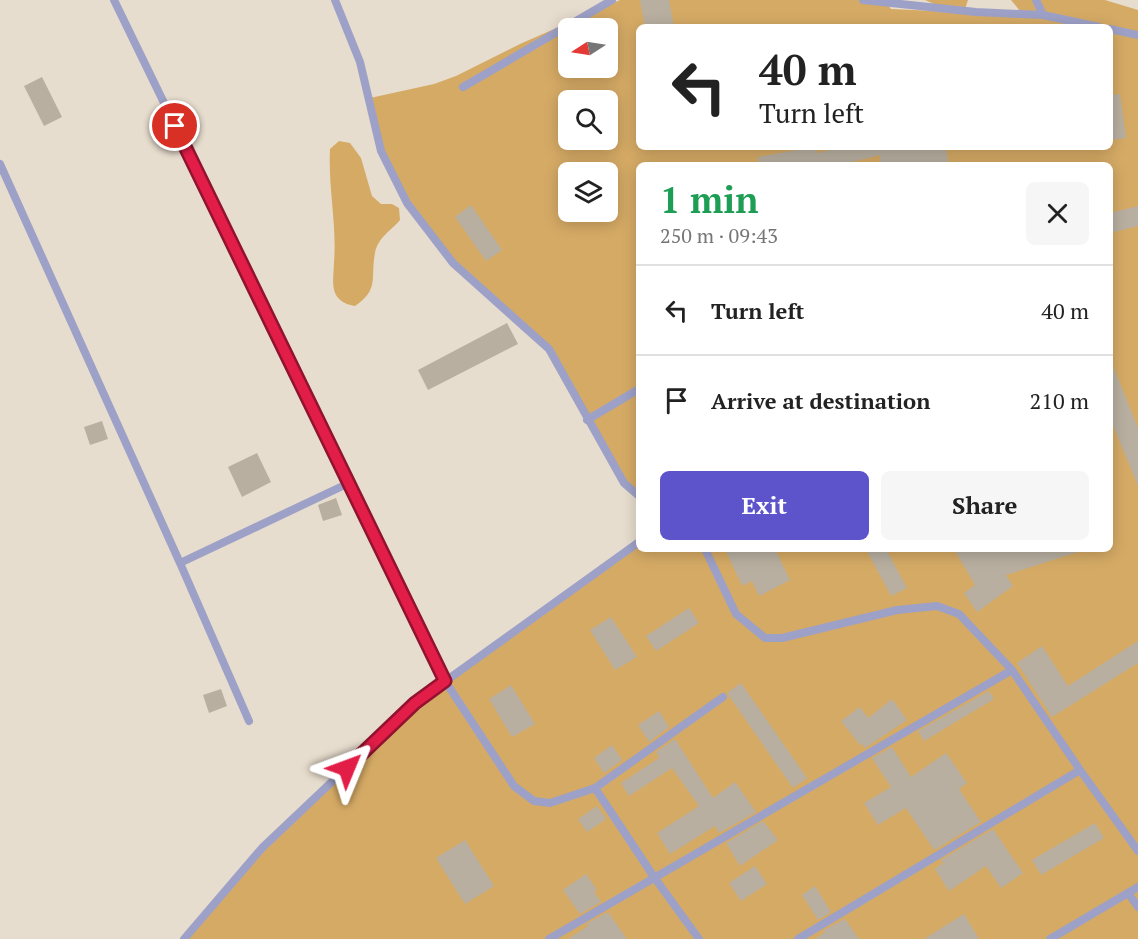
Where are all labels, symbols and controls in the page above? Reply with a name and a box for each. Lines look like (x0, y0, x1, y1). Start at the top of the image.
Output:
north arrow (558, 18, 618, 78)
map controls (558, 18, 618, 222)
text: 40 m (759, 41, 857, 97)
icon: left (660, 48, 738, 126)
button: search (558, 90, 618, 150)
text: Turn left (759, 95, 864, 131)
pin (149, 100, 200, 151)
icon: arrive (158, 109, 191, 142)
button: layers (558, 162, 618, 222)
text: 1 min (660, 176, 758, 223)
button: close (1026, 182, 1089, 245)
text: 250 m · 09:43 (660, 222, 778, 249)
icon: left (660, 294, 693, 327)
text: Turn left (711, 296, 804, 325)
text: 40 m (1041, 296, 1089, 325)
icon: arrive (660, 384, 693, 417)
text: Arrive at destination (711, 386, 930, 415)
text: 210 m (1029, 386, 1089, 415)
button: Exit (660, 471, 869, 540)
button: Share (881, 471, 1089, 540)
position arrow (315, 736, 379, 800)

